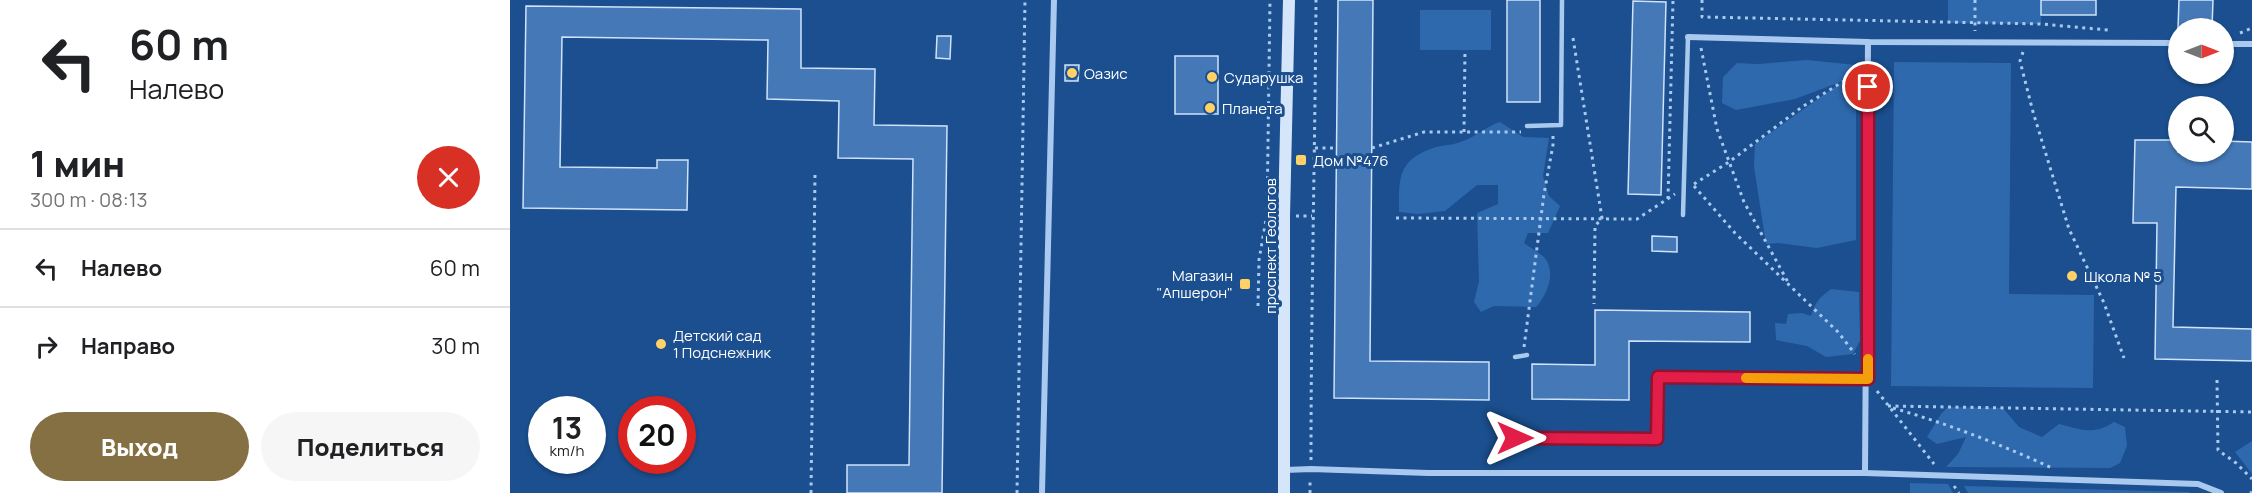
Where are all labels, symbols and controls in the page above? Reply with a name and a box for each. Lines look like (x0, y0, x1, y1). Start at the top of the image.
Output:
text: 60 m (129, 15, 229, 73)
north arrow (2168, 18, 2234, 84)
map controls (2168, 18, 2234, 162)
icon: left (30, 24, 108, 102)
pin (1842, 61, 1893, 112)
place label: Оазис (1084, 63, 1128, 84)
marker: Оазис (1065, 66, 1079, 80)
place label: Сударушка (1224, 67, 1303, 88)
text: Налево (129, 70, 224, 107)
marker: Сударушка (1205, 70, 1219, 84)
icon: arrive (1851, 70, 1884, 103)
button: search (2168, 96, 2234, 162)
place label: Планета (1222, 98, 1283, 119)
marker: Планета (1203, 101, 1217, 115)
text: 1 мин (30, 139, 125, 188)
button: close (417, 146, 480, 209)
place label: Дом №476 (1313, 150, 1389, 171)
marker: Дом №476 (1294, 153, 1308, 167)
street label: проспект Геологов (1260, 178, 1281, 314)
text: 300 m · 08:13 (30, 186, 148, 213)
icon: left (30, 252, 63, 285)
text: Налево (81, 253, 162, 283)
text: 60 m (430, 253, 480, 283)
place label: Магазин "Апшерон" (1156, 265, 1233, 303)
place label: Школа № 5 (2084, 266, 2162, 287)
marker: Школа № 5 (2065, 269, 2079, 283)
marker: Магазин "Апшерон" (1238, 277, 1252, 291)
place label: Детский сад 1 Подснежник (673, 325, 772, 363)
icon: right (30, 330, 63, 363)
text: Направо (81, 331, 175, 361)
text: 30 m (431, 331, 480, 361)
marker: Детский сад 1 Подснежник (654, 337, 668, 351)
speed limit sign: 20 (618, 396, 696, 474)
position arrow (1483, 406, 1547, 470)
text: 13 (552, 407, 582, 448)
button: Выход (30, 412, 249, 481)
button: Поделиться (261, 412, 480, 481)
text: km/h (550, 440, 584, 461)

